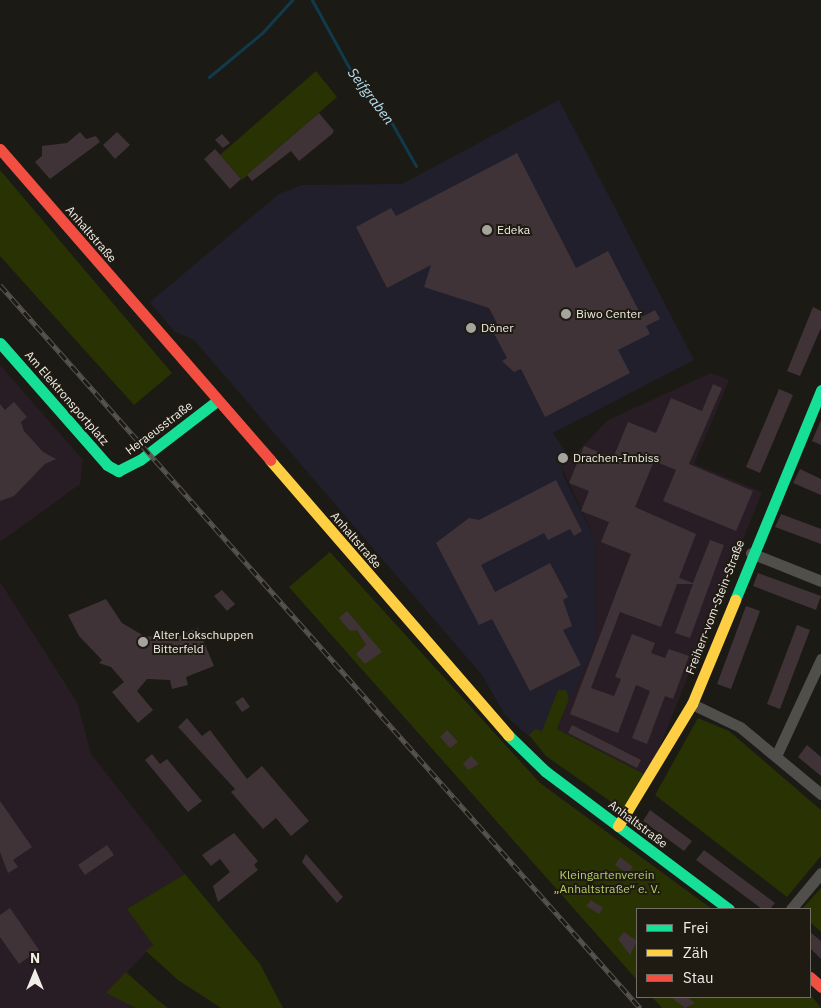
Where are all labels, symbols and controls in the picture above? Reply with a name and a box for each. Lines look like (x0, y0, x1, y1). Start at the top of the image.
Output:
water label: Seifgraben (344, 64, 398, 128)
street label: Anhaltstraße (63, 203, 119, 265)
place label: Edeka (497, 223, 530, 237)
marker: Edeka (481, 224, 493, 236)
place label: Biwo Center (576, 307, 642, 321)
marker: Biwo Center (560, 308, 572, 320)
place label: Döner (481, 321, 514, 335)
marker: Döner (465, 322, 477, 334)
street label: Am Elektronsportplatz (22, 348, 112, 448)
street label: Heraeusstraße (123, 398, 195, 458)
place label: Drachen-Imbiss (573, 451, 659, 465)
marker: Drachen-Imbiss (557, 452, 569, 464)
street label: Anhaltstraße (328, 509, 384, 571)
street label: Freiherr-vom-Stein-Straße (683, 538, 747, 676)
place label: Alter Lokschuppen Bitterfeld (153, 628, 254, 656)
marker: Alter Lokschuppen Bitterfeld (137, 636, 149, 648)
street label: Anhaltstraße (606, 797, 670, 851)
park label: Kleingartenverein „Anhaltstraße“ e. V. (554, 868, 660, 896)
legend (636, 908, 811, 998)
text: Frei (683, 918, 709, 937)
text: Zäh (683, 943, 708, 962)
north arrow (10, 948, 60, 998)
text: N (30, 949, 40, 967)
text: Stau (683, 968, 714, 987)

